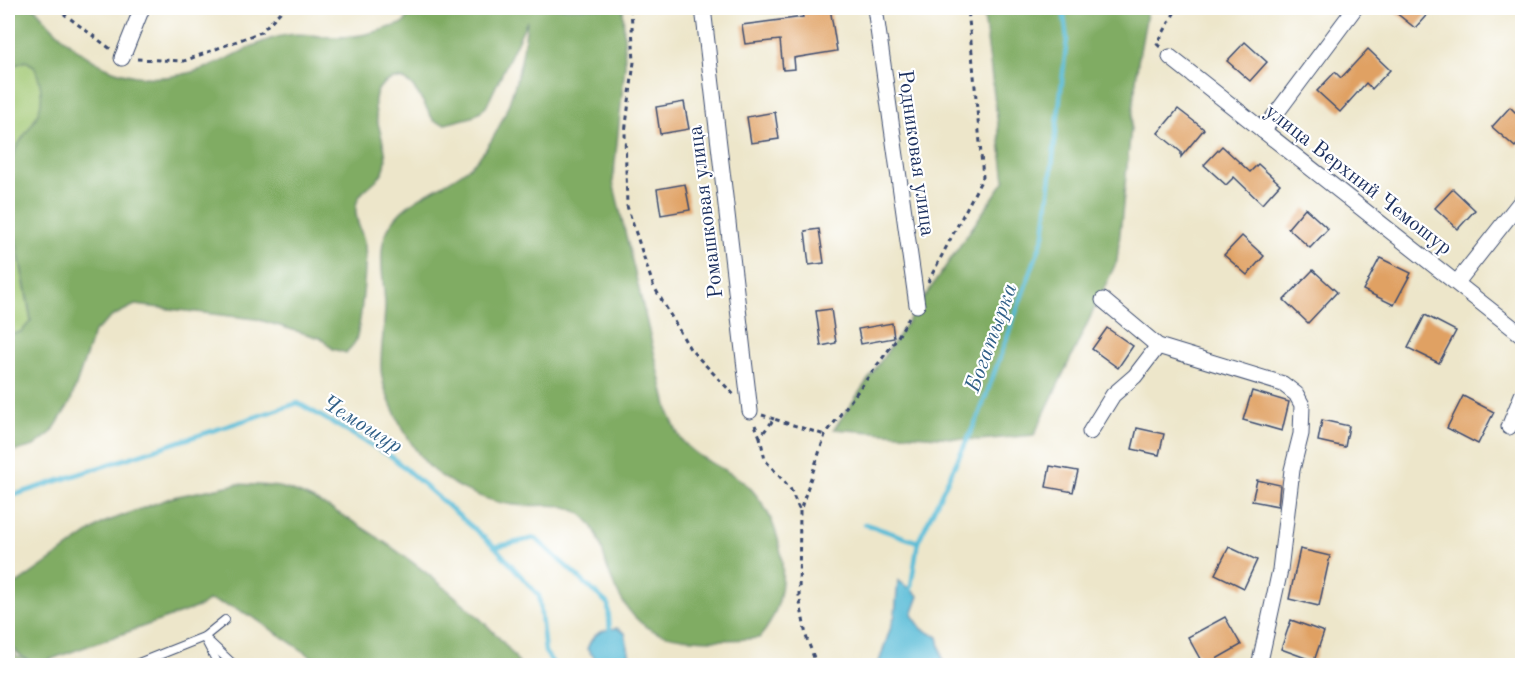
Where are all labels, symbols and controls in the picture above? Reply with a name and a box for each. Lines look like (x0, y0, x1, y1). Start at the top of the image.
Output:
street label: Родниковая улица (893, 69, 938, 238)
street label: улица Верхний Чемошур (1261, 101, 1455, 259)
street label: Ромашковая улица (685, 124, 728, 299)
water label: Богатырка (962, 280, 1022, 396)
water label: Чемошур (318, 391, 406, 458)

